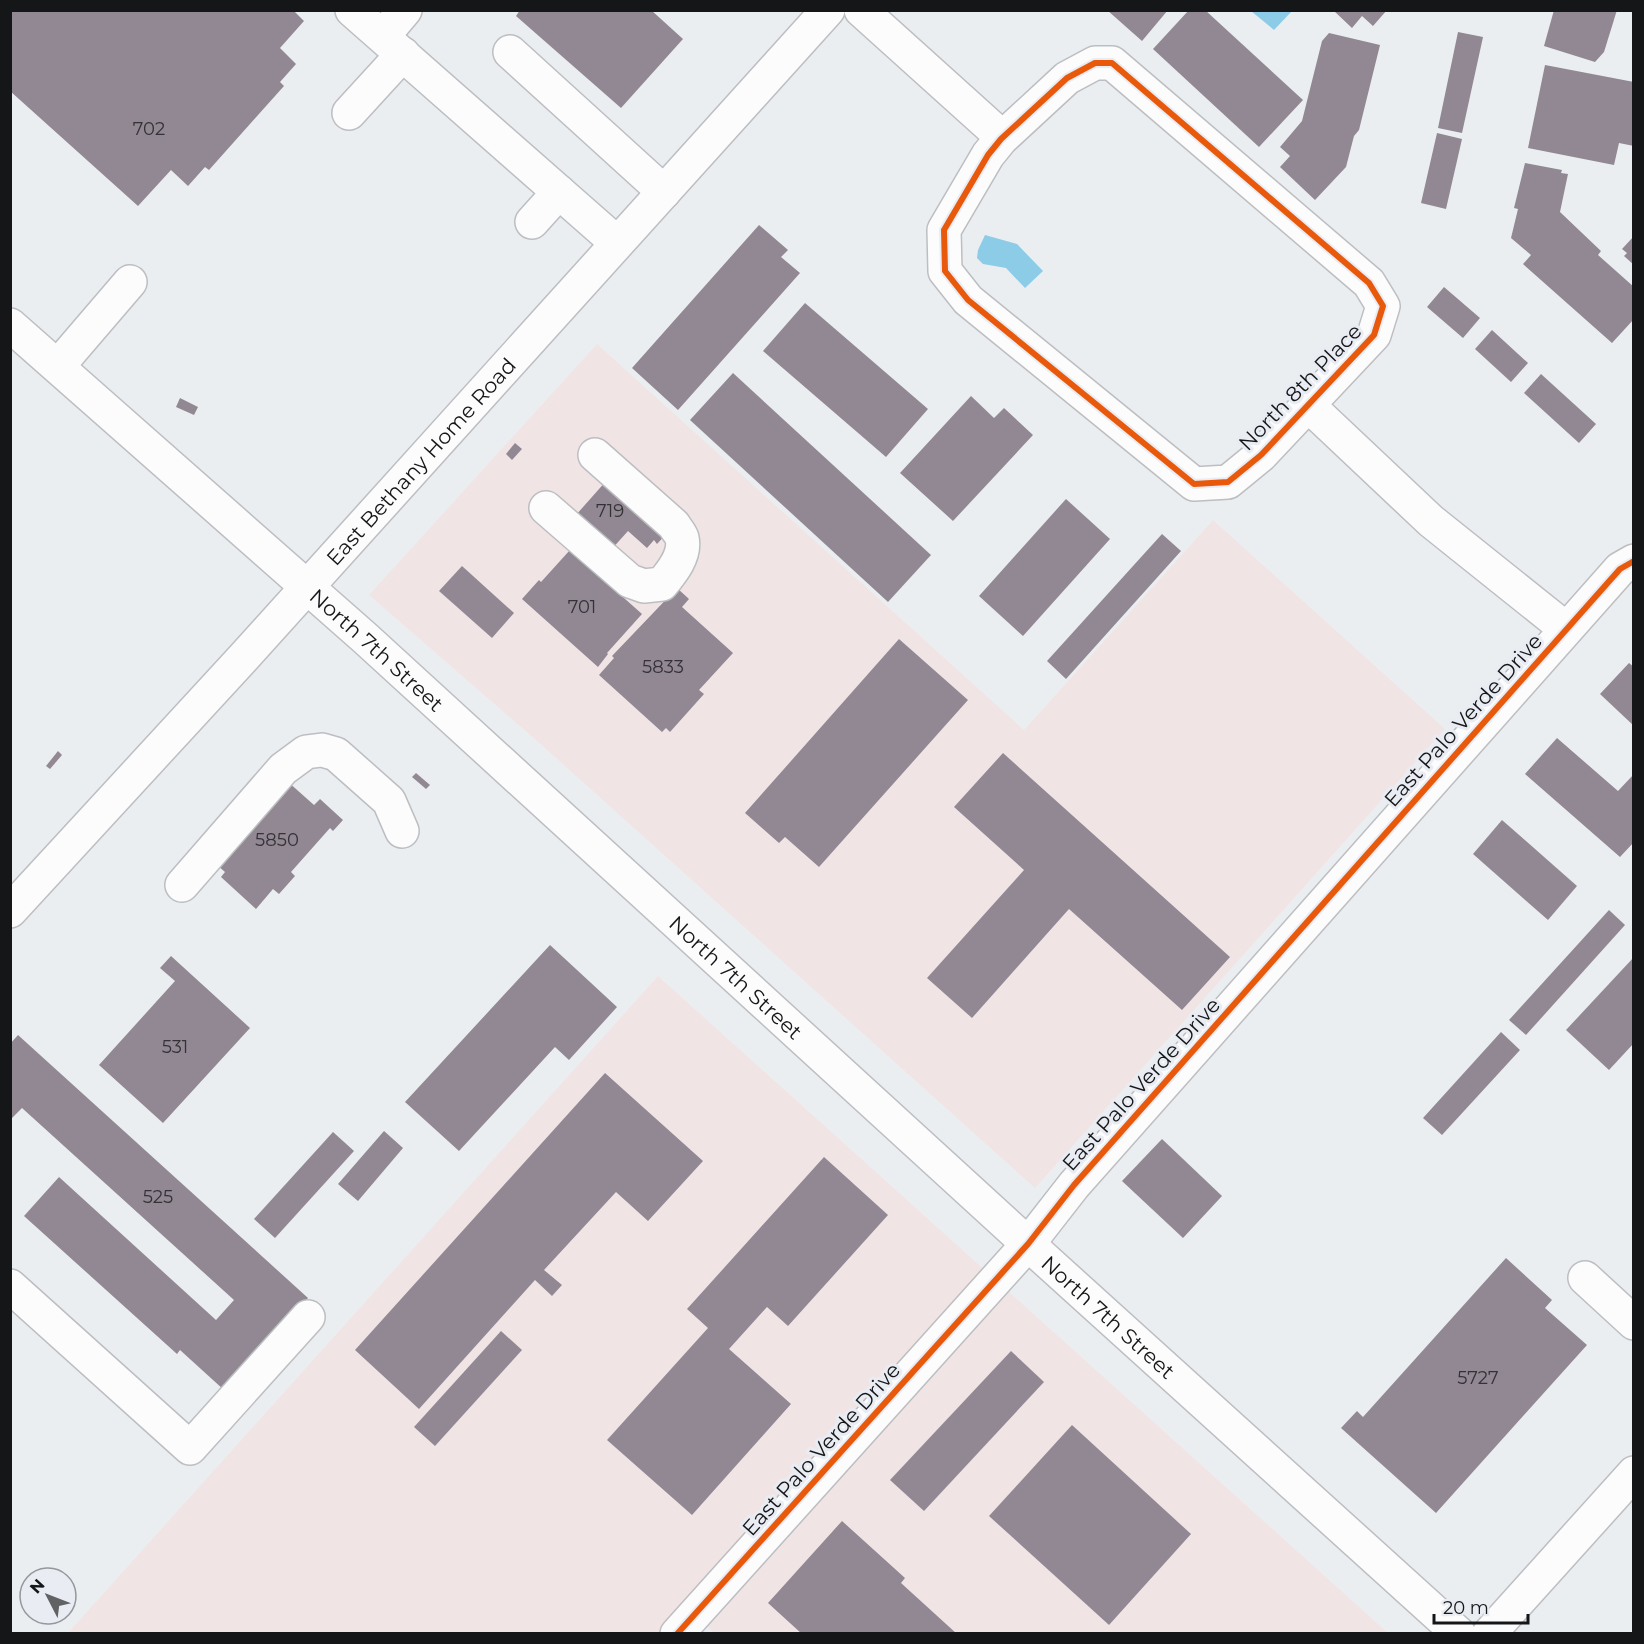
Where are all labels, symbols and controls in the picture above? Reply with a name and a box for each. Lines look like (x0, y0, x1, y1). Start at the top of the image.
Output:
house number: 702 (133, 118, 165, 140)
street label: North 8th Place (1233, 319, 1367, 455)
street label: East Bethany Home Road (321, 352, 521, 570)
house number: 719 (596, 500, 624, 522)
street label: North 7th Street (305, 583, 449, 716)
house number: 701 (568, 596, 596, 618)
street label: East Palo Verde Drive (1379, 628, 1547, 812)
house number: 5833 (642, 656, 684, 678)
house number: 5850 (255, 829, 299, 851)
street label: North 7th Street (664, 910, 808, 1044)
street label: East Palo Verde Drive (1057, 992, 1225, 1176)
house number: 531 (162, 1036, 188, 1058)
house number: 525 (143, 1186, 173, 1208)
street label: North 7th Street (1037, 1250, 1180, 1383)
street label: East Palo Verde Drive (737, 1357, 905, 1541)
house number: 5727 (1457, 1367, 1499, 1389)
north arrow (18, 1566, 78, 1626)
text: N (26, 1575, 49, 1597)
scale bar (1434, 1587, 1528, 1625)
text: 20 m (1443, 1597, 1489, 1619)

